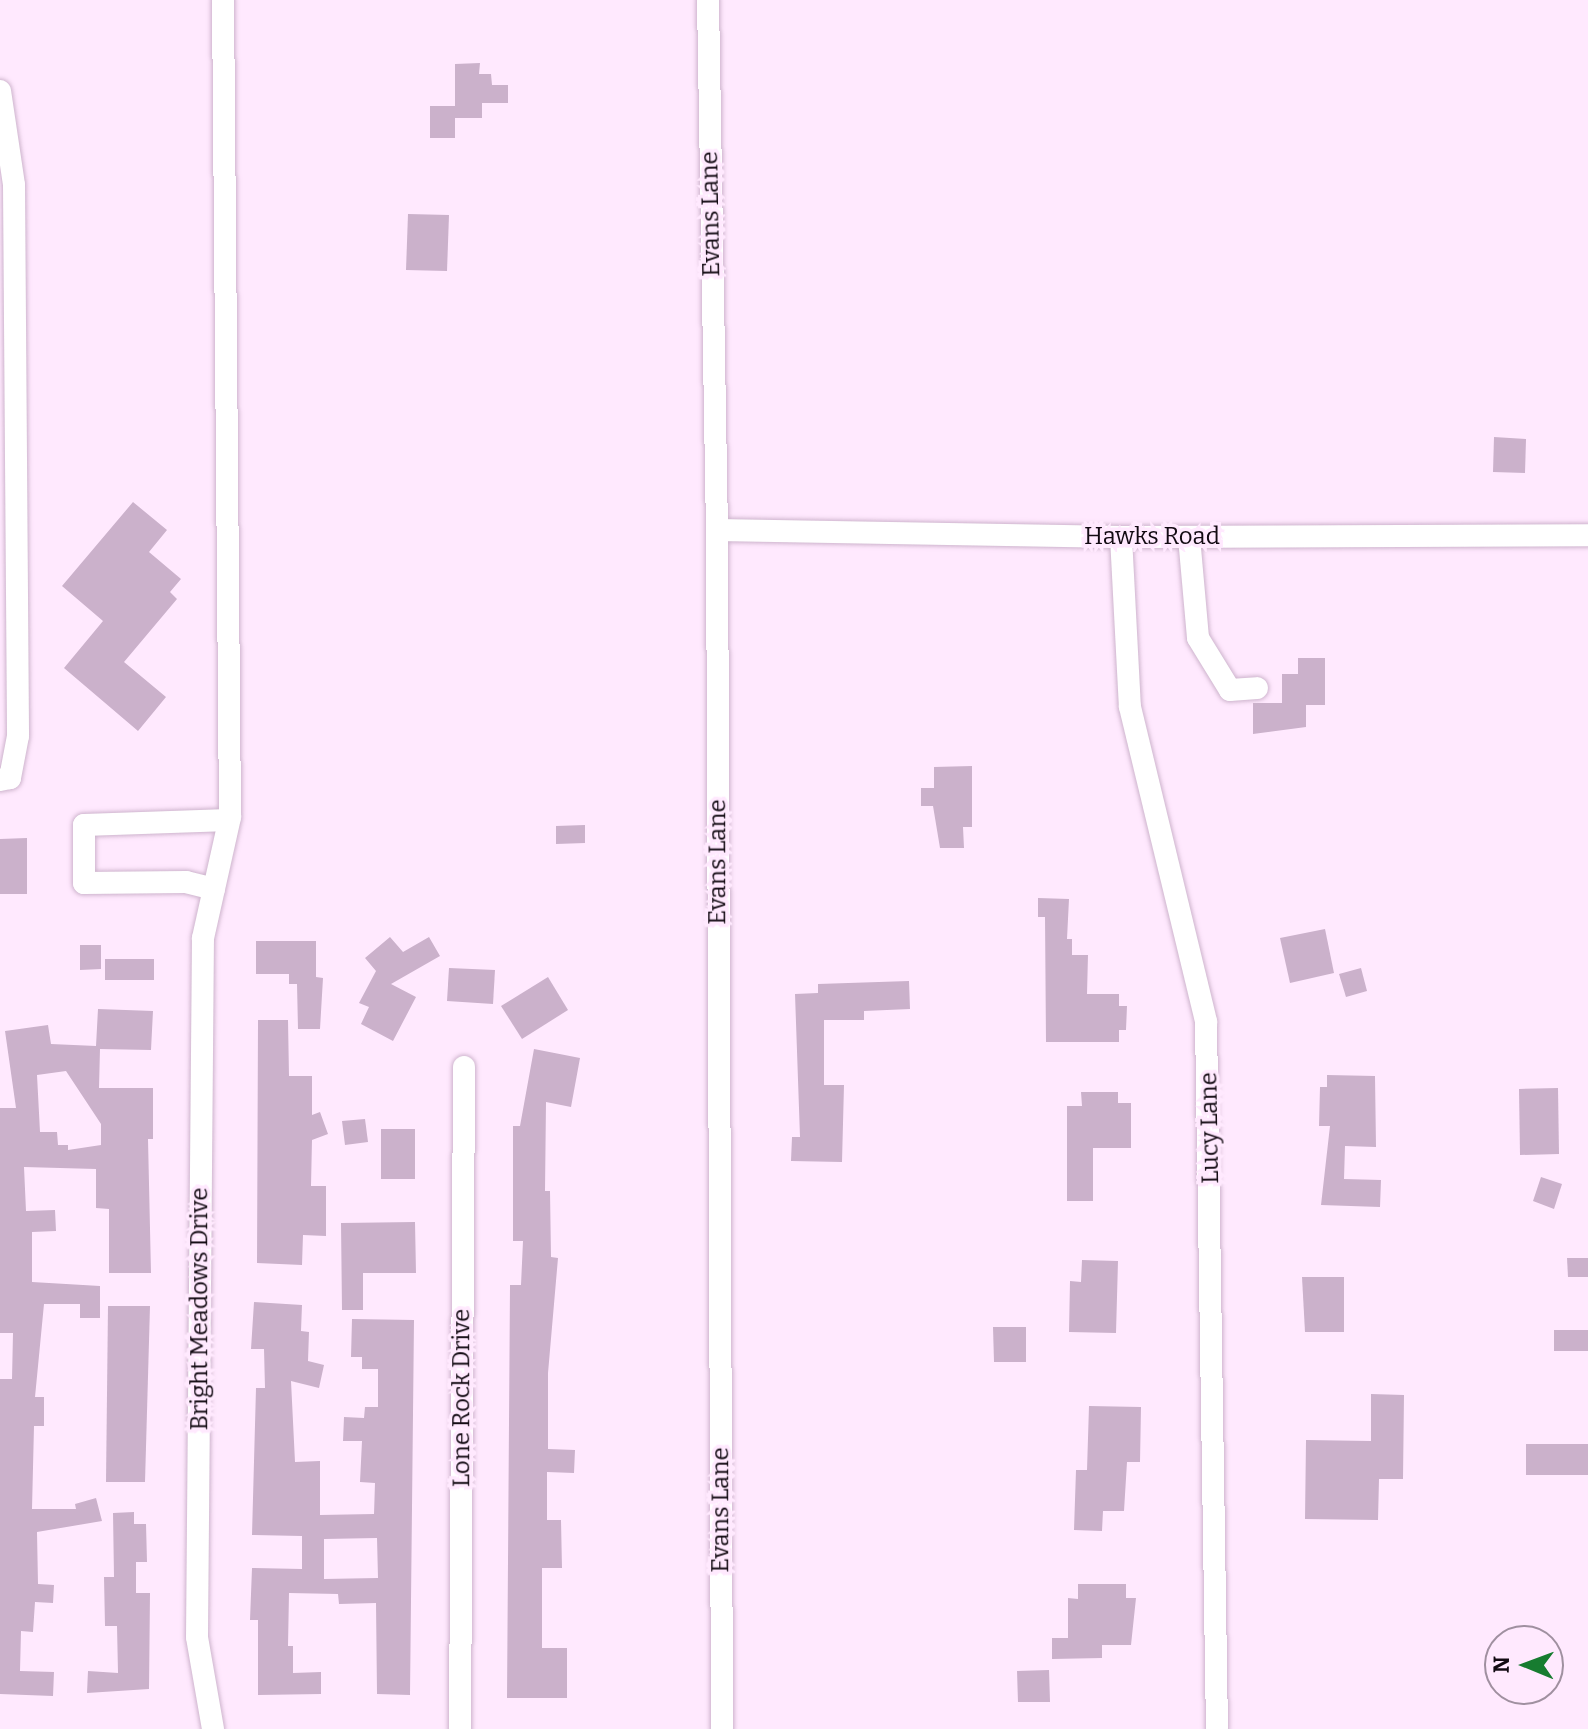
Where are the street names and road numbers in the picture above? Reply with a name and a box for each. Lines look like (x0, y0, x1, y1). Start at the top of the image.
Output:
street label: Evans Lane (696, 151, 726, 277)
street label: Hawks Road (1084, 523, 1220, 551)
street label: Evans Lane (704, 799, 732, 925)
street label: Lucy Lane (1195, 1072, 1225, 1184)
street label: Bright Meadows Drive (186, 1188, 214, 1430)
street label: Lone Rock Drive (448, 1309, 476, 1487)
street label: Evans Lane (707, 1447, 735, 1573)

